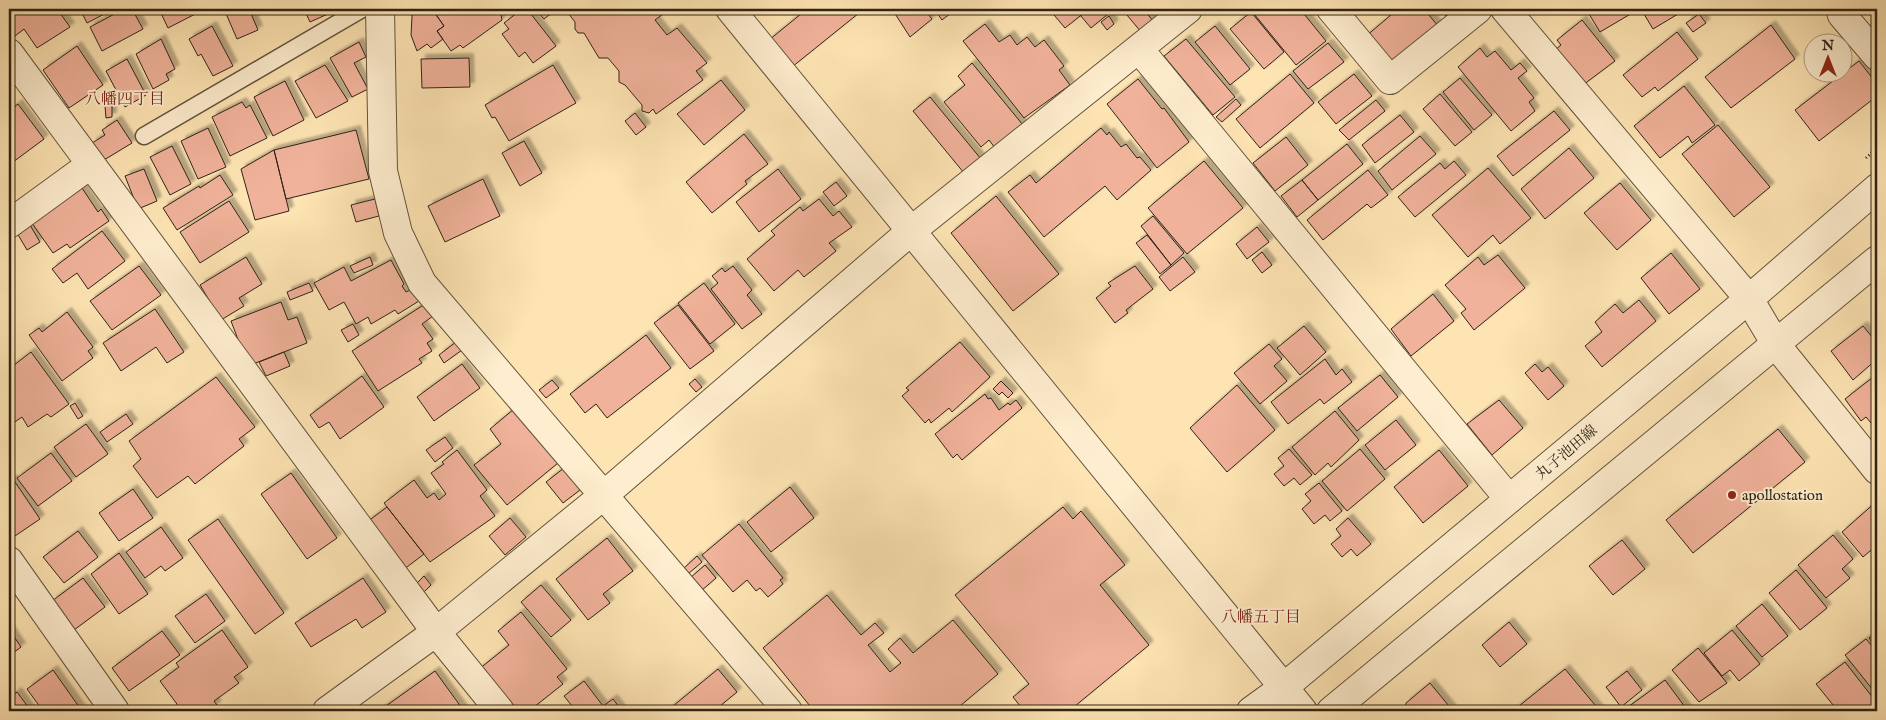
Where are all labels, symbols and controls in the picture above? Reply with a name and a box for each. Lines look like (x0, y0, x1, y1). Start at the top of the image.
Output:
north arrow (1804, 32, 1854, 82)
text: N (1821, 37, 1834, 55)
district label: 八幡四丁目 (85, 90, 165, 110)
street label: 丸子池田線 (1531, 421, 1601, 484)
place label: apollostation (1742, 486, 1823, 505)
marker: apollostation (1726, 489, 1738, 501)
district label: 八幡五丁目 (1221, 608, 1301, 628)

